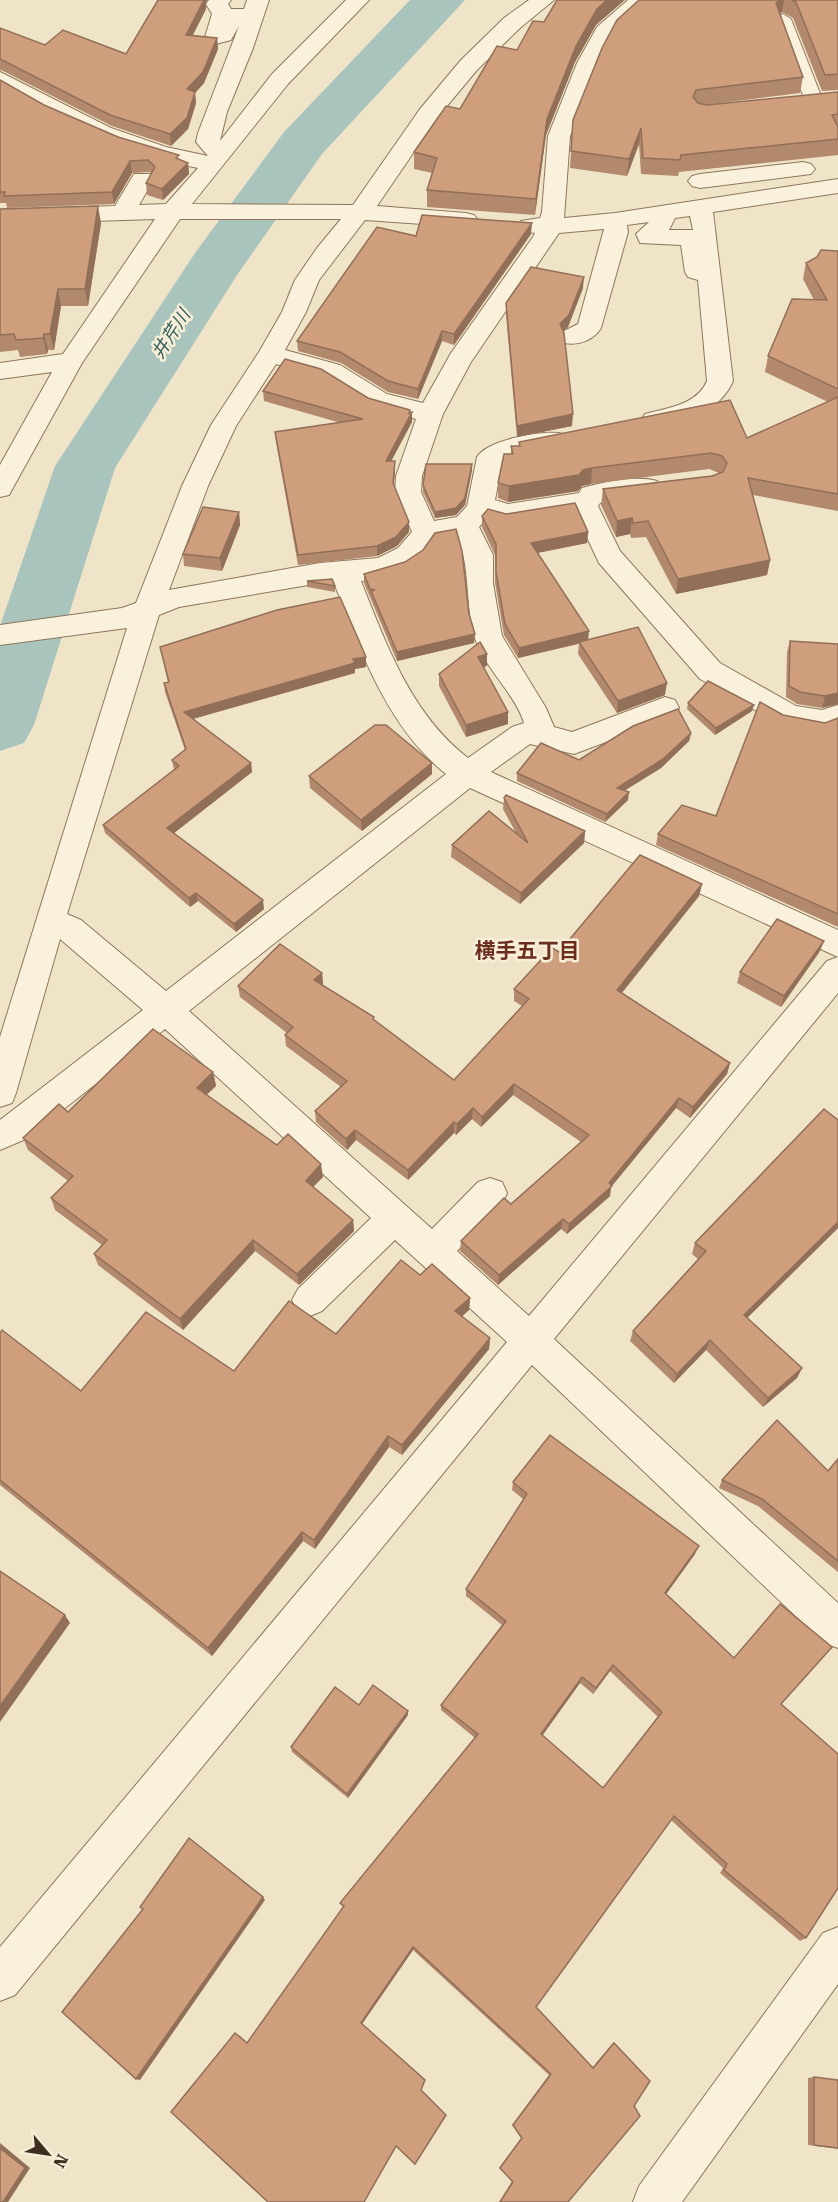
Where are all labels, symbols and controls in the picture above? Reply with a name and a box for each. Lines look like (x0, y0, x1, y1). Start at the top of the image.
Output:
water label: 井芹川 (147, 304, 195, 362)
district label: 横手五丁目 (475, 939, 580, 963)
north arrow (18, 2124, 78, 2184)
text: N (49, 2151, 72, 2171)

